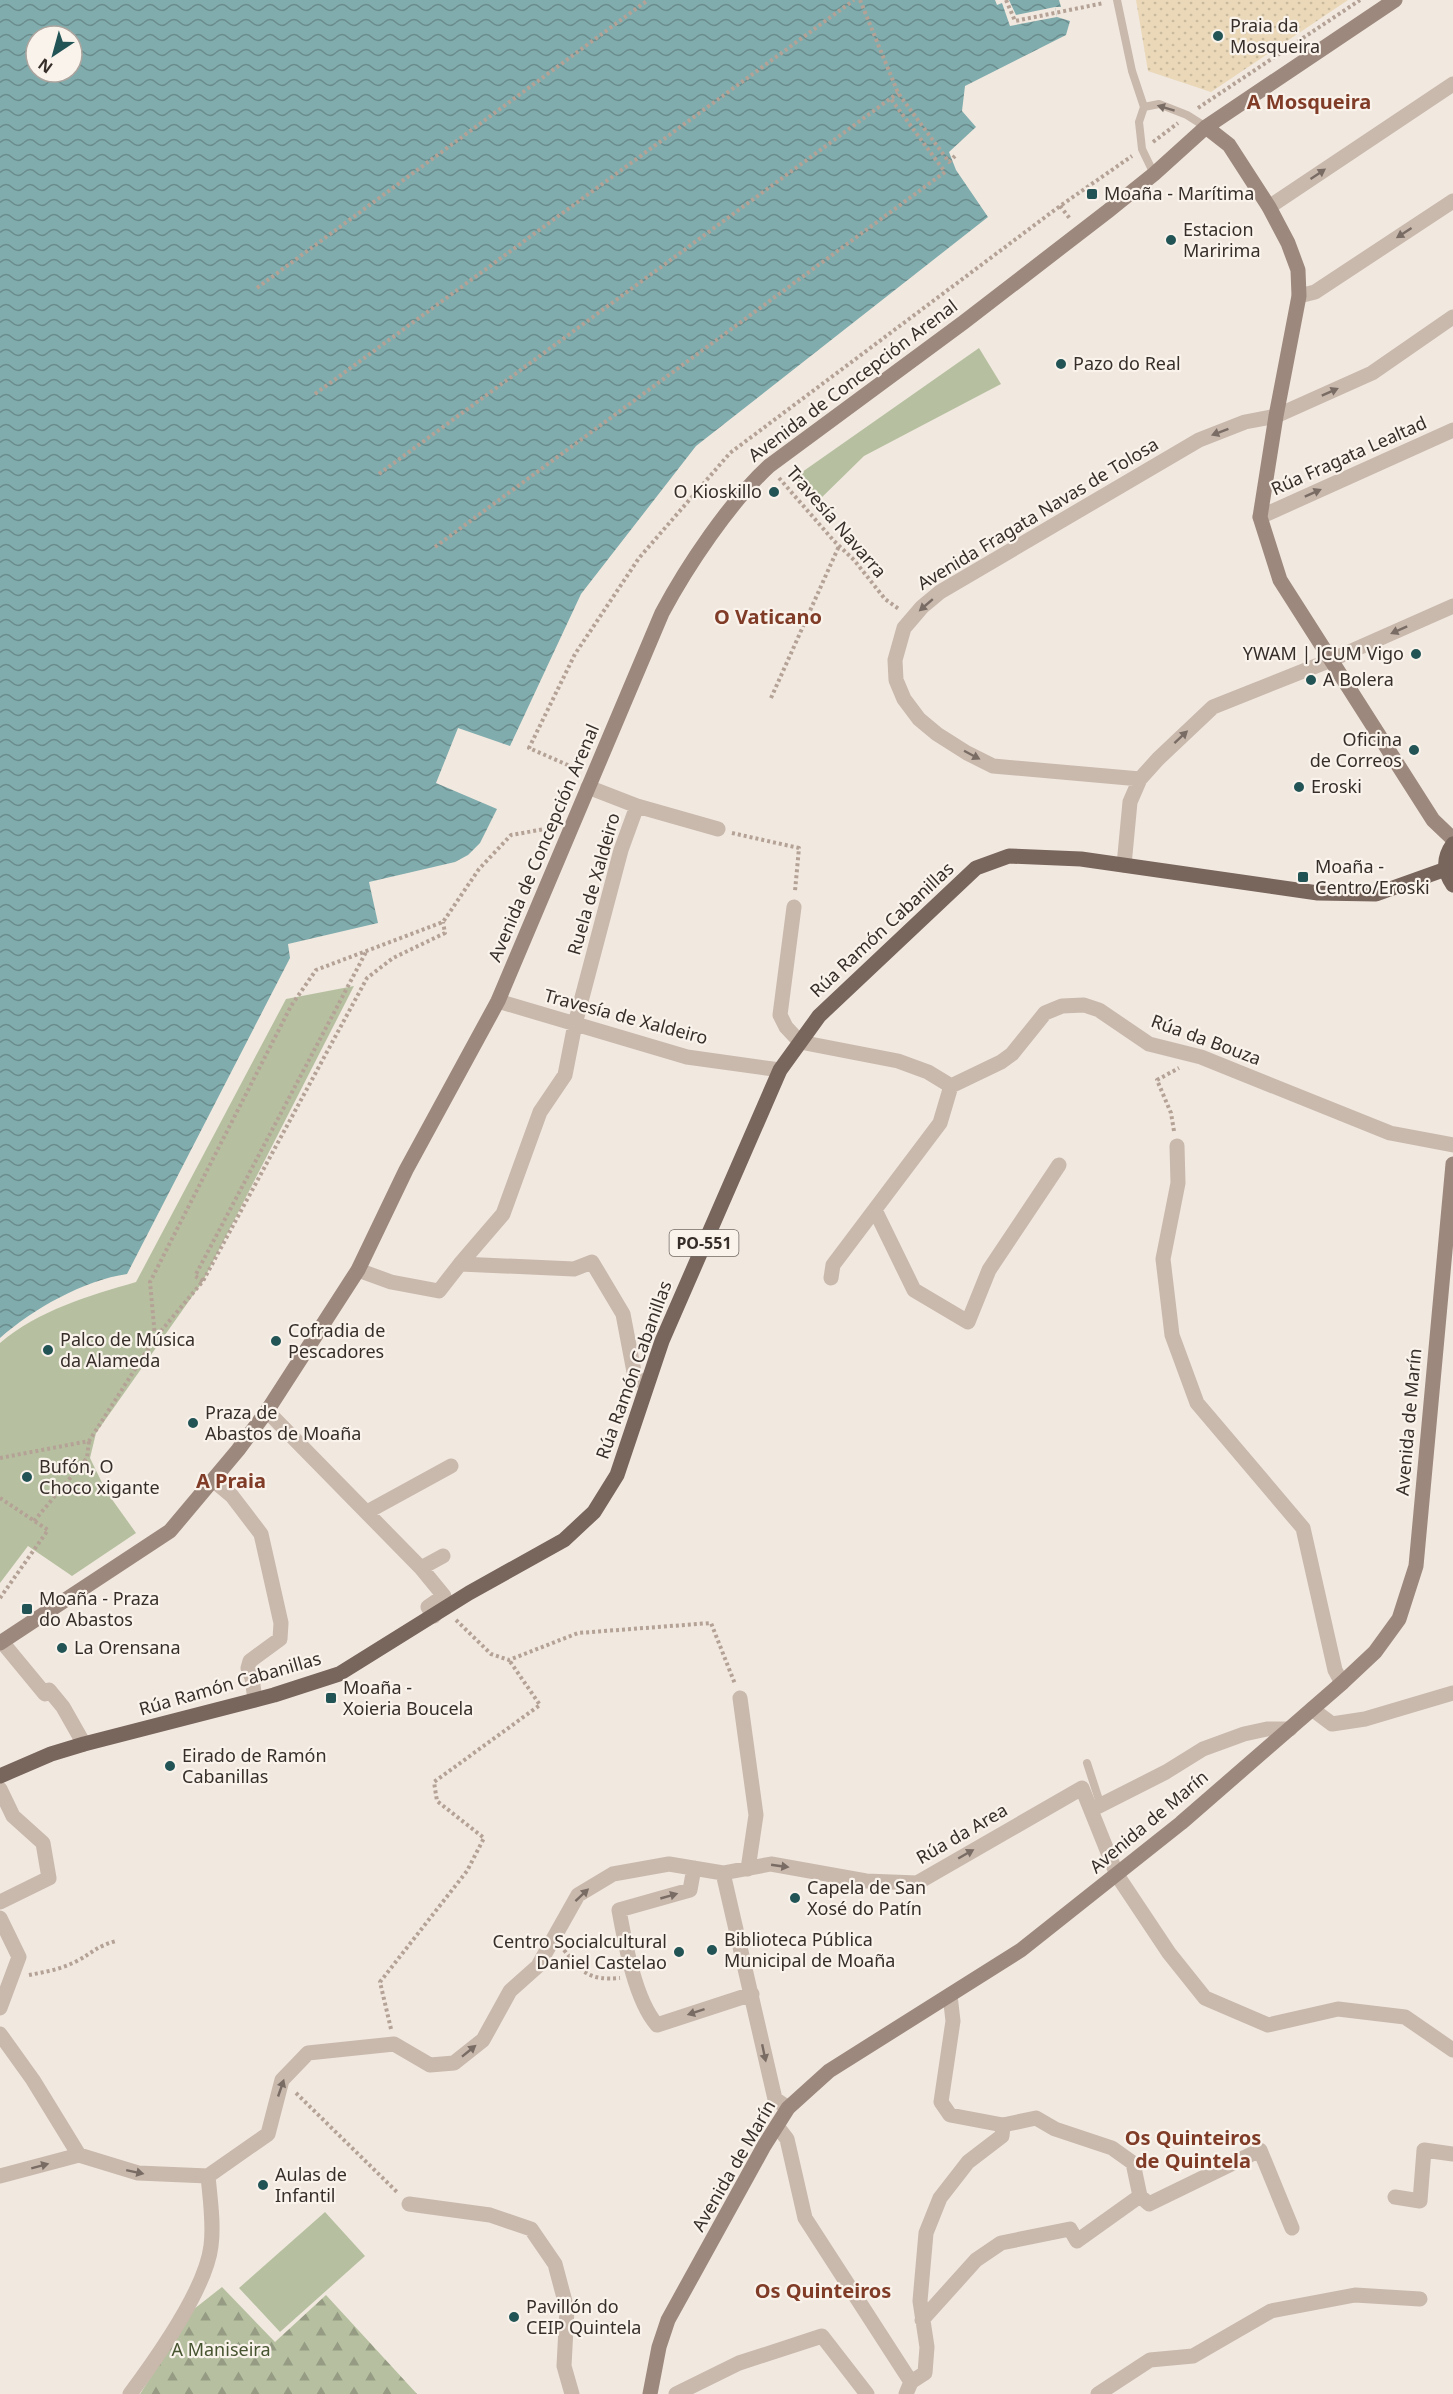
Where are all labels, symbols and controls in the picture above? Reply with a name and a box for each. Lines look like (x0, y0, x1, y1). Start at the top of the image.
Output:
place label: Praia da Mosqueira (1230, 13, 1320, 58)
north arrow (24, 24, 84, 84)
marker: Praia da Mosqueira (1211, 29, 1225, 43)
text: N (33, 53, 57, 79)
district label: A Mosqueira (1247, 88, 1371, 115)
one-way arrow (1157, 103, 1175, 112)
one-way arrow (1309, 168, 1325, 180)
place label: Moaña - Marítima (1104, 181, 1254, 205)
marker: Moaña - Marítima (1085, 187, 1099, 201)
place label: Estacion Maririma (1183, 217, 1261, 262)
one-way arrow (1396, 227, 1412, 238)
marker: Estacion Maririma (1164, 233, 1178, 247)
street label: Avenida de Concepción Arenal (743, 294, 962, 467)
place label: Pazo do Real (1073, 351, 1181, 375)
marker: Pazo do Real (1054, 357, 1068, 371)
one-way arrow (1321, 388, 1338, 397)
street label: Rúa Fragata Lealtad (1267, 410, 1430, 500)
one-way arrow (1211, 428, 1229, 437)
street label: Avenida Fragata Navas de Tolosa (912, 431, 1163, 595)
street label: Travesía Navarra (781, 460, 892, 583)
place label: O Kioskillo (674, 479, 762, 503)
marker: O Kioskillo (767, 485, 781, 499)
one-way arrow (1305, 488, 1323, 498)
one-way arrow (919, 598, 934, 611)
district label: O Vaticano (714, 603, 822, 630)
one-way arrow (1390, 625, 1408, 635)
place label: YWAM | JCUM Vigo (1243, 641, 1404, 665)
marker: YWAM | JCUM Vigo (1409, 647, 1423, 661)
place label: A Bolera (1323, 667, 1394, 691)
marker: A Bolera (1304, 673, 1318, 687)
street label: Avenida de Concepción Arenal (482, 720, 604, 965)
place label: Oficina de Correos (1310, 727, 1402, 772)
one-way arrow (1174, 731, 1188, 745)
marker: Oficina de Correos (1407, 743, 1421, 757)
one-way arrow (964, 750, 981, 760)
place label: Eroski (1311, 774, 1362, 798)
marker: Eroski (1292, 780, 1306, 794)
street label: Ruela de Xaldeiro (561, 810, 625, 958)
place label: Moaña - Centro/Eroski (1315, 854, 1430, 899)
street label: Rúa Ramón Cabanillas (804, 856, 958, 1002)
marker: Moaña - Centro/Eroski (1296, 870, 1310, 884)
street label: Travesía de Xaldeiro (542, 983, 711, 1049)
street label: Rúa da Bouza (1148, 1008, 1265, 1070)
road number: PO-551 (670, 1230, 738, 1256)
street label: Rúa Ramón Cabanillas (590, 1277, 677, 1462)
place label: Cofradia de Pescadores (288, 1318, 385, 1363)
place label: Palco de Música da Alameda (60, 1327, 195, 1372)
marker: Cofradia de Pescadores (269, 1334, 283, 1348)
marker: Palco de Música da Alameda (41, 1343, 55, 1357)
street label: Avenida de Marín (1390, 1347, 1426, 1497)
place label: Praza de Abastos de Moaña (205, 1400, 361, 1445)
marker: Praza de Abastos de Moaña (186, 1416, 200, 1430)
place label: Bufón, O Choco xigante (39, 1454, 160, 1499)
district label: A Praia (196, 1467, 266, 1494)
marker: Bufón, O Choco xigante (20, 1470, 34, 1484)
place label: Moaña - Praza do Abastos (39, 1586, 159, 1631)
marker: Moaña - Praza do Abastos (20, 1602, 34, 1616)
place label: La Orensana (74, 1635, 181, 1659)
marker: La Orensana (55, 1641, 69, 1655)
street label: Rúa Ramón Cabanillas (136, 1646, 324, 1721)
place label: Moaña - Xoieria Boucela (343, 1675, 473, 1720)
marker: Moaña - Xoieria Boucela (324, 1691, 338, 1705)
place label: Eirado de Ramón Cabanillas (182, 1743, 327, 1788)
marker: Eirado de Ramón Cabanillas (163, 1759, 177, 1773)
street label: Avenida de Marín (1084, 1764, 1213, 1878)
street label: Rúa da Area (911, 1797, 1012, 1869)
one-way arrow (958, 1849, 974, 1860)
one-way arrow (771, 1861, 790, 1871)
place label: Capela de San Xosé do Patín (807, 1875, 926, 1920)
one-way arrow (574, 1888, 589, 1902)
one-way arrow (660, 1891, 678, 1900)
marker: Capela de San Xosé do Patín (788, 1891, 802, 1905)
place label: Biblioteca Pública Municipal de Moaña (724, 1927, 895, 1972)
place label: Centro Socialcultural Daniel Castelao (493, 1929, 667, 1974)
marker: Biblioteca Pública Municipal de Moaña (705, 1943, 719, 1957)
marker: Centro Socialcultural Daniel Castelao (672, 1945, 686, 1959)
one-way arrow (687, 2008, 705, 2018)
one-way arrow (760, 2044, 769, 2063)
one-way arrow (461, 2045, 476, 2058)
one-way arrow (277, 2078, 287, 2096)
street label: Avenida de Marín (686, 2095, 781, 2236)
district label: Os Quinteiros de Quintela (1125, 2124, 1261, 2174)
one-way arrow (30, 2160, 49, 2170)
place label: Aulas de Infantil (275, 2162, 347, 2207)
one-way arrow (126, 2167, 144, 2177)
marker: Aulas de Infantil (256, 2178, 270, 2192)
district label: Os Quinteiros (755, 2277, 891, 2304)
place label: Pavillón do CEIP Quintela (526, 2294, 641, 2339)
marker: Pavillón do CEIP Quintela (507, 2310, 521, 2324)
park label: A Maniseira (172, 2337, 270, 2361)

